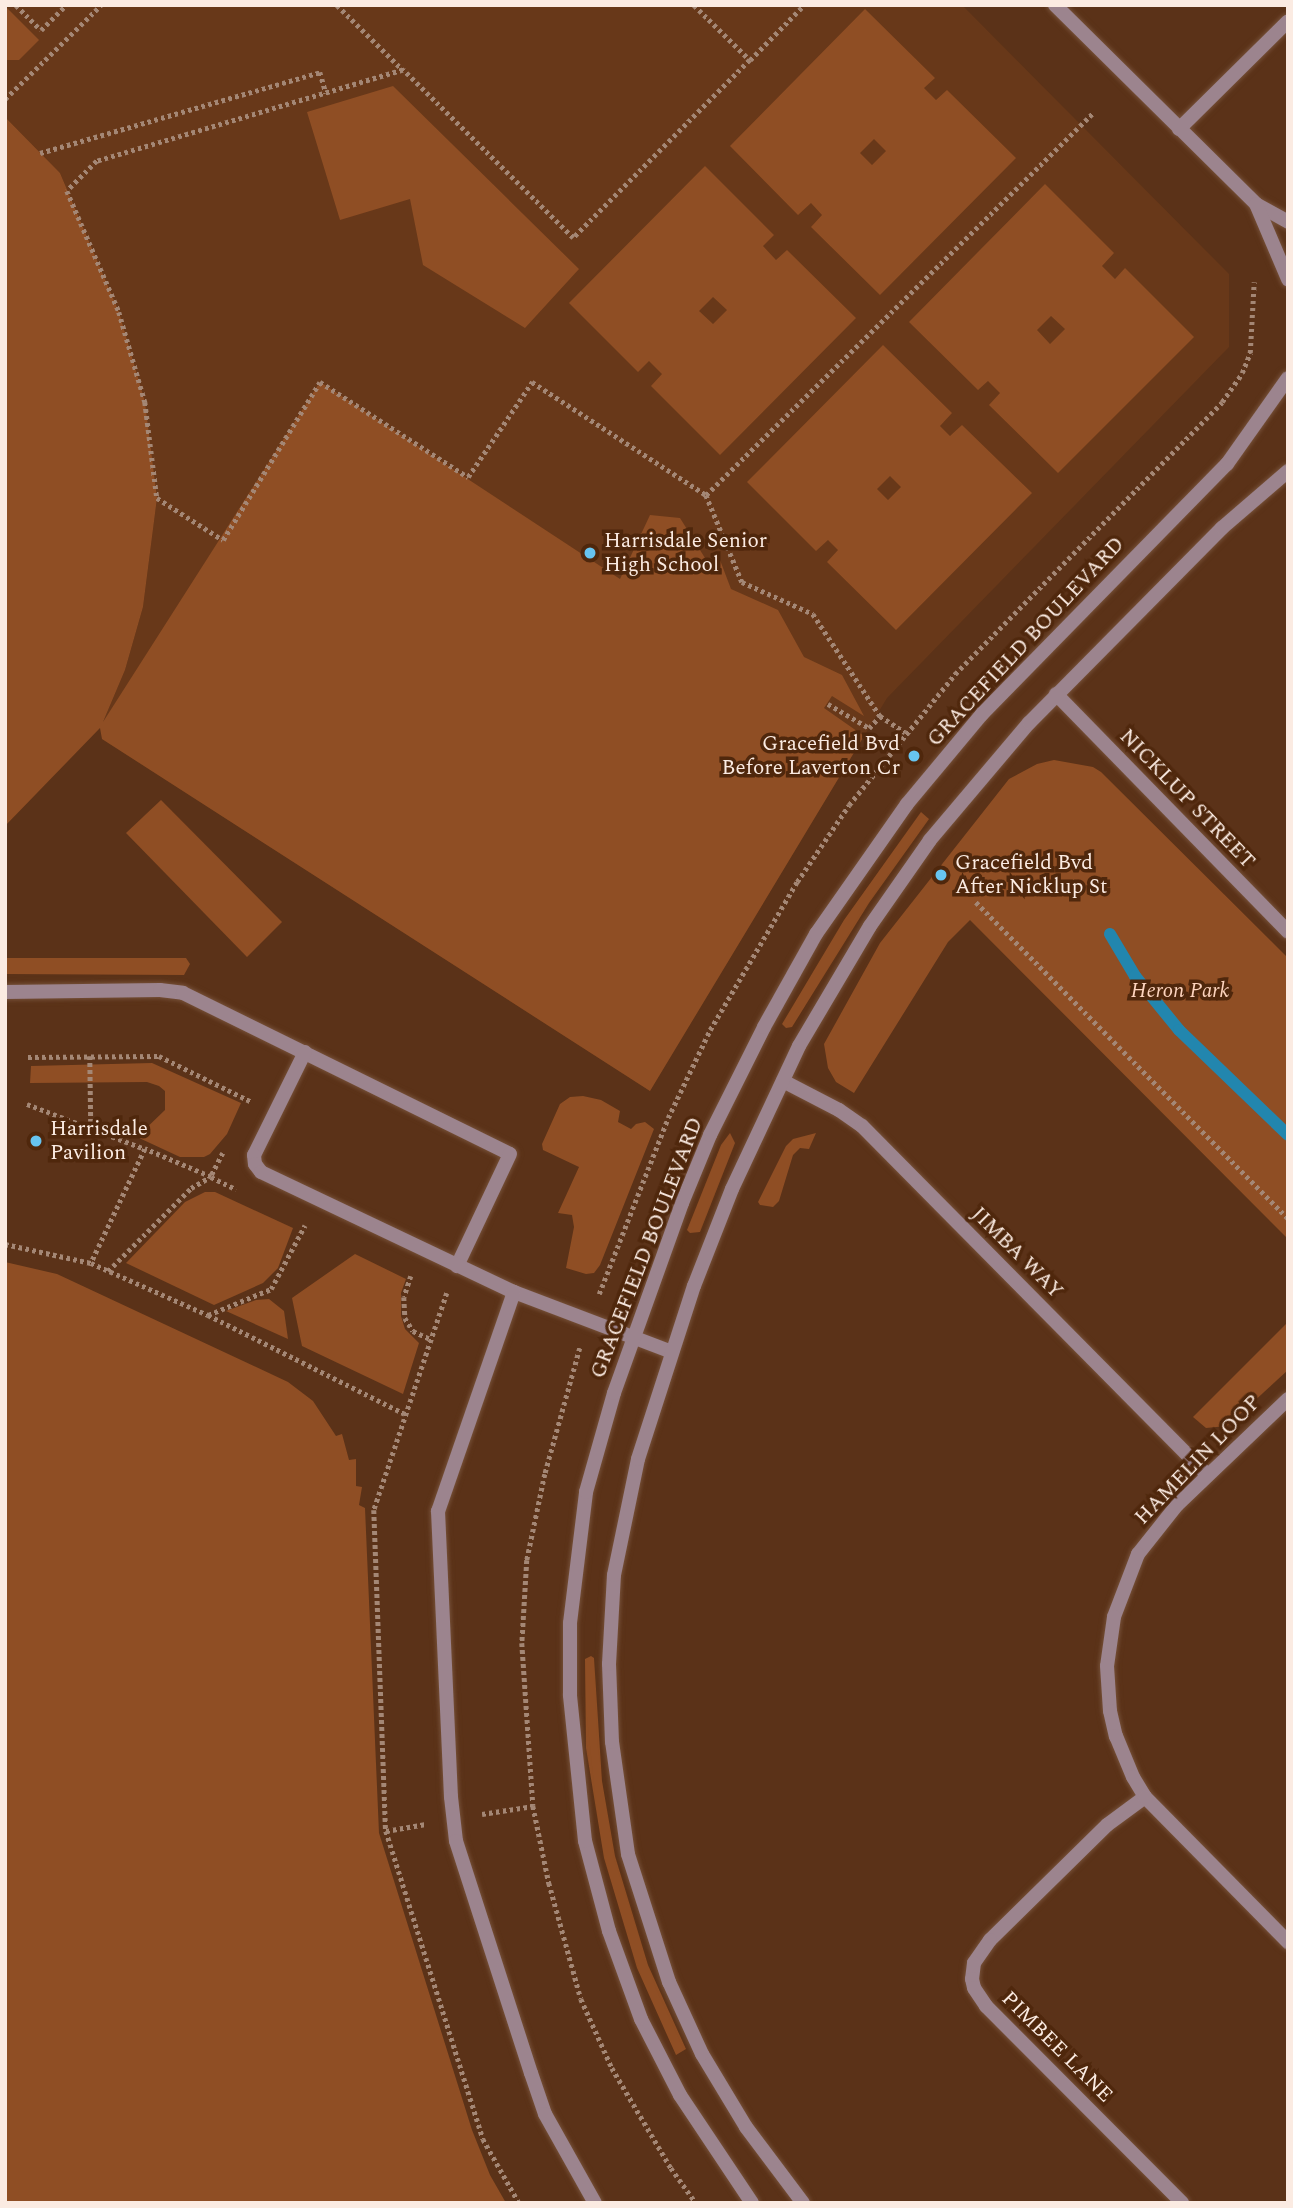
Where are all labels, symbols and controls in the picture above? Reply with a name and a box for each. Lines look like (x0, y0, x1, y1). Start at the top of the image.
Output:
place label: Harrisdale Senior High School (604, 528, 767, 578)
street label: GRACEFIELD BOULEVARD (922, 532, 1130, 752)
marker: Harrisdale Senior High School (582, 545, 598, 561)
street label: NICKLUP STREET (1114, 724, 1260, 874)
place label: Gracefield Bvd Before Laverton Cr (722, 731, 900, 781)
marker: Gracefield Bvd Before Laverton Cr (906, 748, 922, 764)
place label: Gracefield Bvd After Nicklup St (955, 850, 1108, 900)
marker: Gracefield Bvd After Nicklup St (933, 867, 949, 883)
park label: Heron Park (1131, 978, 1229, 1004)
street label: GRACEFIELD BOULEVARD (586, 1114, 708, 1382)
place label: Harrisdale Pavilion (50, 1116, 148, 1166)
marker: Harrisdale Pavilion (28, 1133, 44, 1149)
street label: JIMBA WAY (966, 1202, 1068, 1304)
street label: HAMELIN LOOP (1130, 1390, 1266, 1530)
street label: PIMBEE LANE (996, 1986, 1118, 2108)

